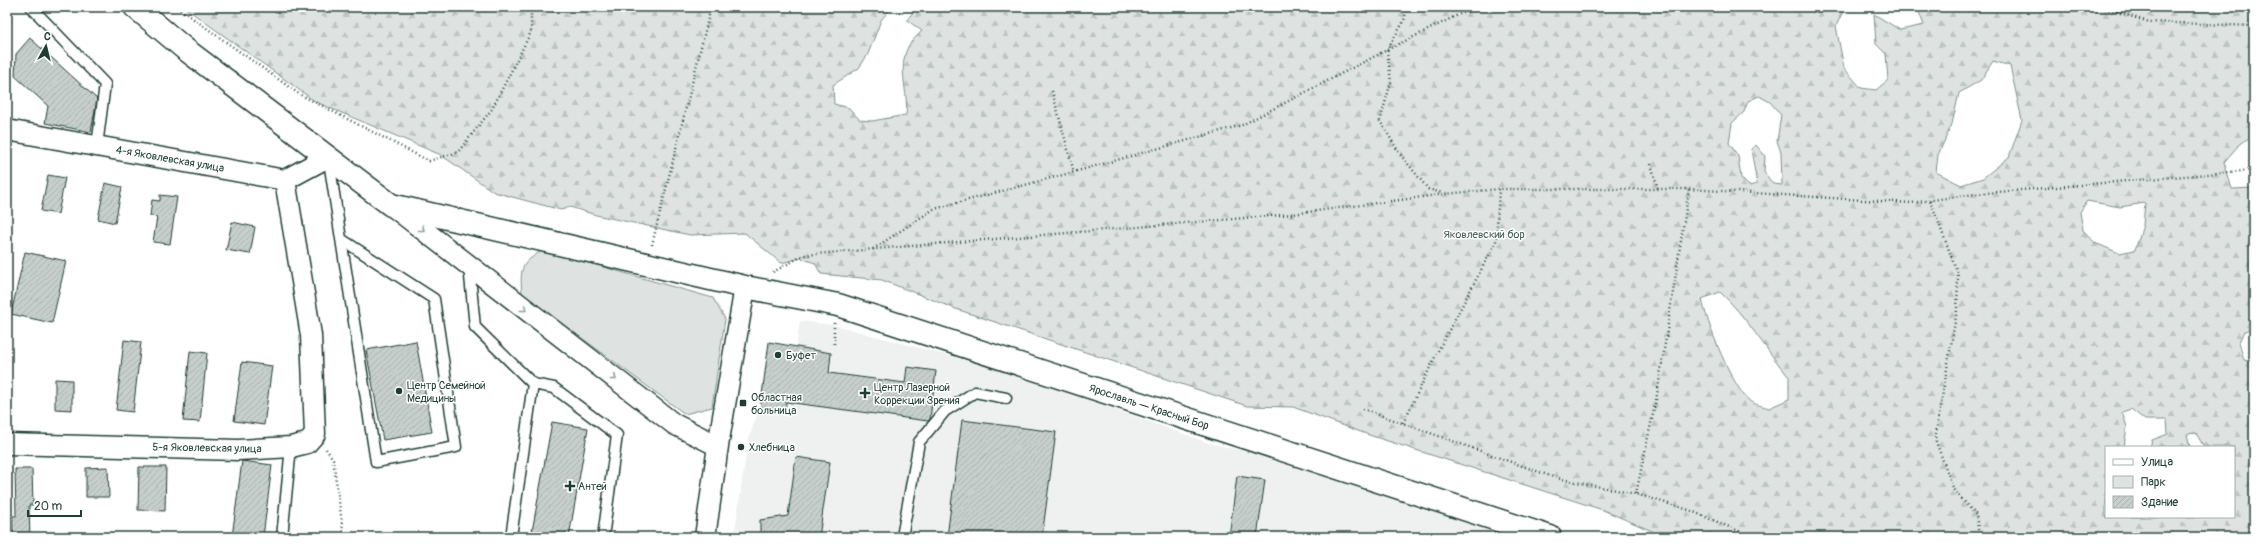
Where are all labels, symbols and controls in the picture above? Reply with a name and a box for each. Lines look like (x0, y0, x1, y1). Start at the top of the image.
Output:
north arrow (26, 26, 66, 66)
text: С (43, 30, 52, 44)
street label: 4-я Яковлевская улица (115, 143, 225, 175)
one-way arrow (417, 224, 424, 231)
park label: Яковлевский бор (1443, 228, 1525, 241)
one-way arrow (520, 304, 527, 311)
place label: Буфет (786, 349, 816, 362)
marker: Буфет (773, 350, 783, 360)
one-way arrow (610, 373, 617, 380)
place label: Центр Семейной Медицины (407, 379, 486, 405)
place label: Центр Лазерной Коррекции Зрения (874, 381, 960, 407)
street label: Ярославль — Красный Бор (1087, 381, 1211, 433)
marker: Центр Семейной Медицины (394, 386, 404, 396)
marker: Центр Лазерной Коррекции Зрения (859, 387, 871, 399)
place label: Областная больница (751, 391, 802, 417)
marker: Областная больница (738, 398, 748, 408)
street label: 5-я Яковлевская улица (152, 441, 262, 455)
place label: Хлебница (749, 441, 795, 454)
marker: Хлебница (736, 442, 746, 452)
legend (2105, 446, 2235, 518)
text: Улица (2141, 455, 2173, 470)
text: Парк (2141, 475, 2166, 490)
place label: Антей (578, 480, 607, 493)
marker: Антей (565, 481, 575, 491)
scale bar (28, 492, 81, 518)
text: Здание (2141, 495, 2178, 510)
text: 20 m (34, 499, 63, 514)

